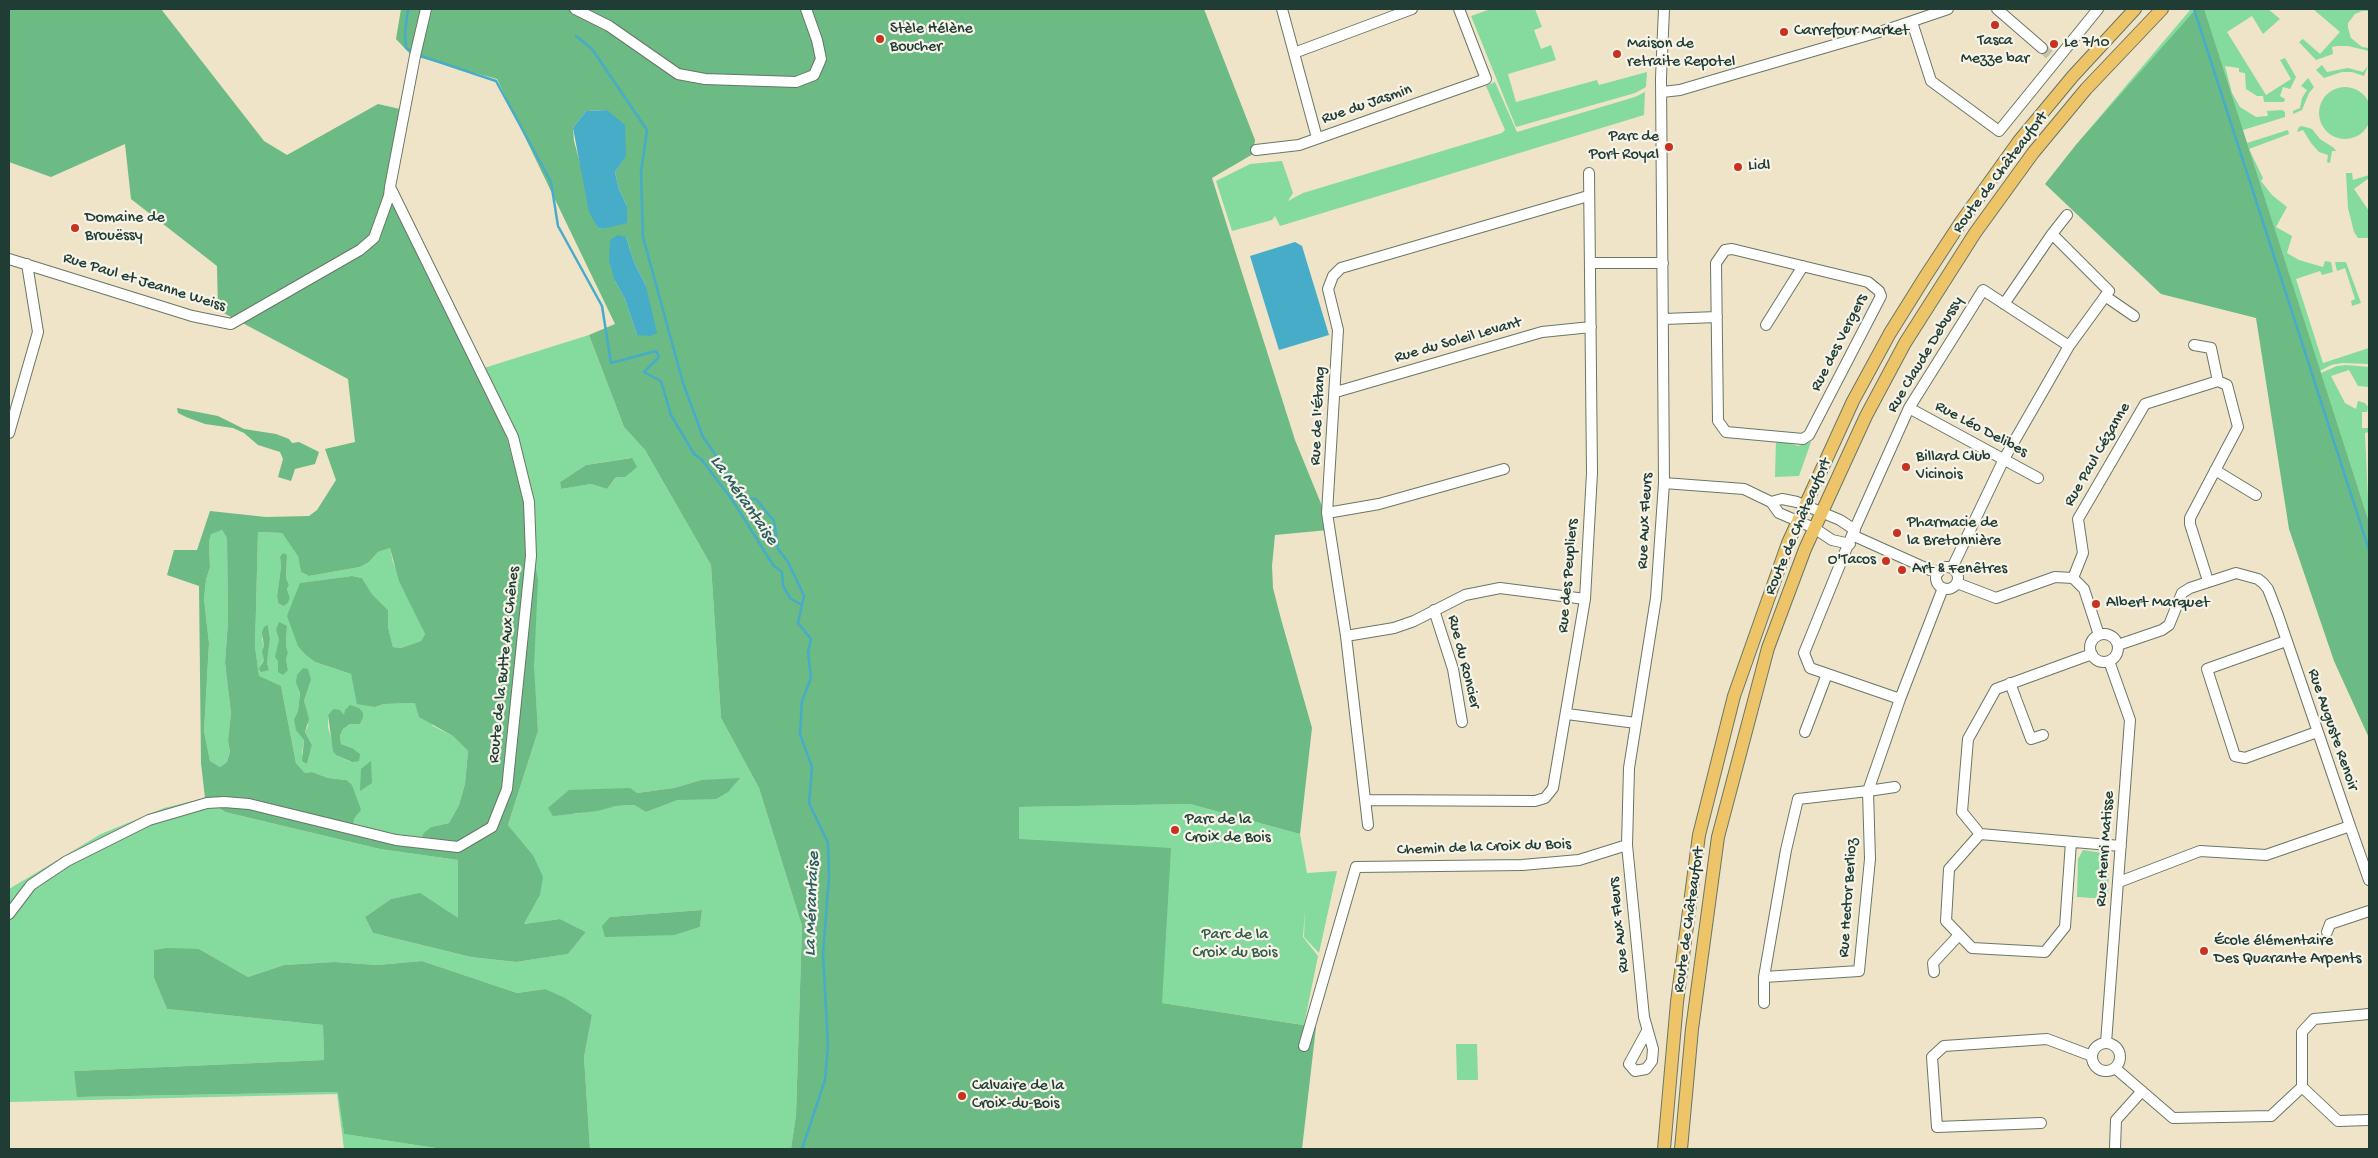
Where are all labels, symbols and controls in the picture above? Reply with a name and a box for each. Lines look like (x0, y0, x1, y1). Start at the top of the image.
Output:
marker: Tasca Mezze bar (1989, 19, 2001, 31)
place label: Stèle Hélène Boucher (890, 20, 973, 58)
place label: Carrefour Market (1794, 22, 1909, 42)
marker: Carrefour Market (1778, 26, 1790, 38)
place label: Tasca Mezze bar (1961, 32, 2029, 70)
marker: Stèle Hélène Boucher (874, 33, 886, 45)
place label: Le 7/10 (2064, 34, 2110, 54)
place label: Maison de retraite Repotel (1627, 35, 1735, 73)
marker: Le 7/10 (2048, 38, 2060, 50)
marker: Maison de retraite Repotel (1611, 48, 1623, 60)
street label: Rue du Jasmin (1319, 81, 1415, 129)
street label: Route de Châteaufort (1949, 109, 2053, 237)
place label: Parc de Port Royal (1589, 128, 1659, 166)
marker: Parc de Port Royal (1663, 141, 1675, 153)
place label: Lidl (1748, 157, 1770, 177)
marker: Lidl (1732, 161, 1744, 173)
place label: Domaine de Brouëssy (85, 209, 165, 247)
marker: Domaine de Brouëssy (69, 222, 81, 234)
street label: Rue Paul et Jeanne Weiss (60, 249, 228, 317)
street label: Rue des Vergers (1807, 291, 1873, 395)
street label: Rue Claude Debussy (1884, 293, 1968, 417)
street label: Rue du Soleil Levant (1392, 314, 1524, 368)
street label: Rue de l'Étang (1307, 366, 1331, 466)
street label: Rue Léo Delibes (1931, 397, 2031, 463)
street label: Rue Paul Cézanne (2060, 400, 2136, 510)
place label: Billard Club Vicinois (1916, 448, 1991, 486)
water label: La Mérantaise (704, 452, 782, 550)
street label: Route de Châteaufort (1761, 456, 1837, 598)
marker: Billard Club Vicinois (1900, 461, 1912, 473)
street label: Rue Aux Fleurs (1634, 473, 1658, 569)
place label: Pharmacie de la Bretonnière (1907, 514, 2001, 552)
street label: Rue des Peupliers (1554, 518, 1584, 634)
marker: Pharmacie de la Bretonnière (1891, 527, 1903, 539)
place label: O'Tacos (1828, 551, 1876, 571)
marker: O'Tacos (1880, 555, 1892, 567)
place label: Art & Fenêtres (1912, 560, 2007, 580)
marker: Art & Fenêtres (1896, 564, 1908, 576)
street label: Route de la Butte Aux Chênes (485, 566, 525, 764)
place label: Albert Marquet (2106, 594, 2209, 614)
marker: Albert Marquet (2090, 598, 2102, 610)
street label: Rue du Roncier (1442, 613, 1484, 711)
street label: Rue Auguste Renoir (2302, 667, 2362, 793)
street label: Rue Henri Matisse (2092, 791, 2120, 907)
place label: Parc de la Croix de Bois (1185, 811, 1271, 849)
marker: Parc de la Croix de Bois (1169, 824, 1181, 836)
street label: Chemin de la Croix du Bois (1397, 835, 1571, 861)
street label: Rue Hector Berlioz (1835, 838, 1863, 958)
street label: Route de Châteaufort (1670, 846, 1710, 994)
water label: La Mérantaise (800, 851, 826, 957)
street label: Rue Aux Fleurs (1605, 876, 1635, 974)
park label: Parc de la Croix du Bois (1193, 926, 1277, 964)
place label: École élémentaire Des Quarante Arpents (2214, 932, 2361, 970)
marker: École élémentaire Des Quarante Arpents (2198, 945, 2210, 957)
place label: Calvaire de la Croix-du-Bois (972, 1077, 1064, 1115)
marker: Calvaire de la Croix-du-Bois (956, 1090, 968, 1102)

